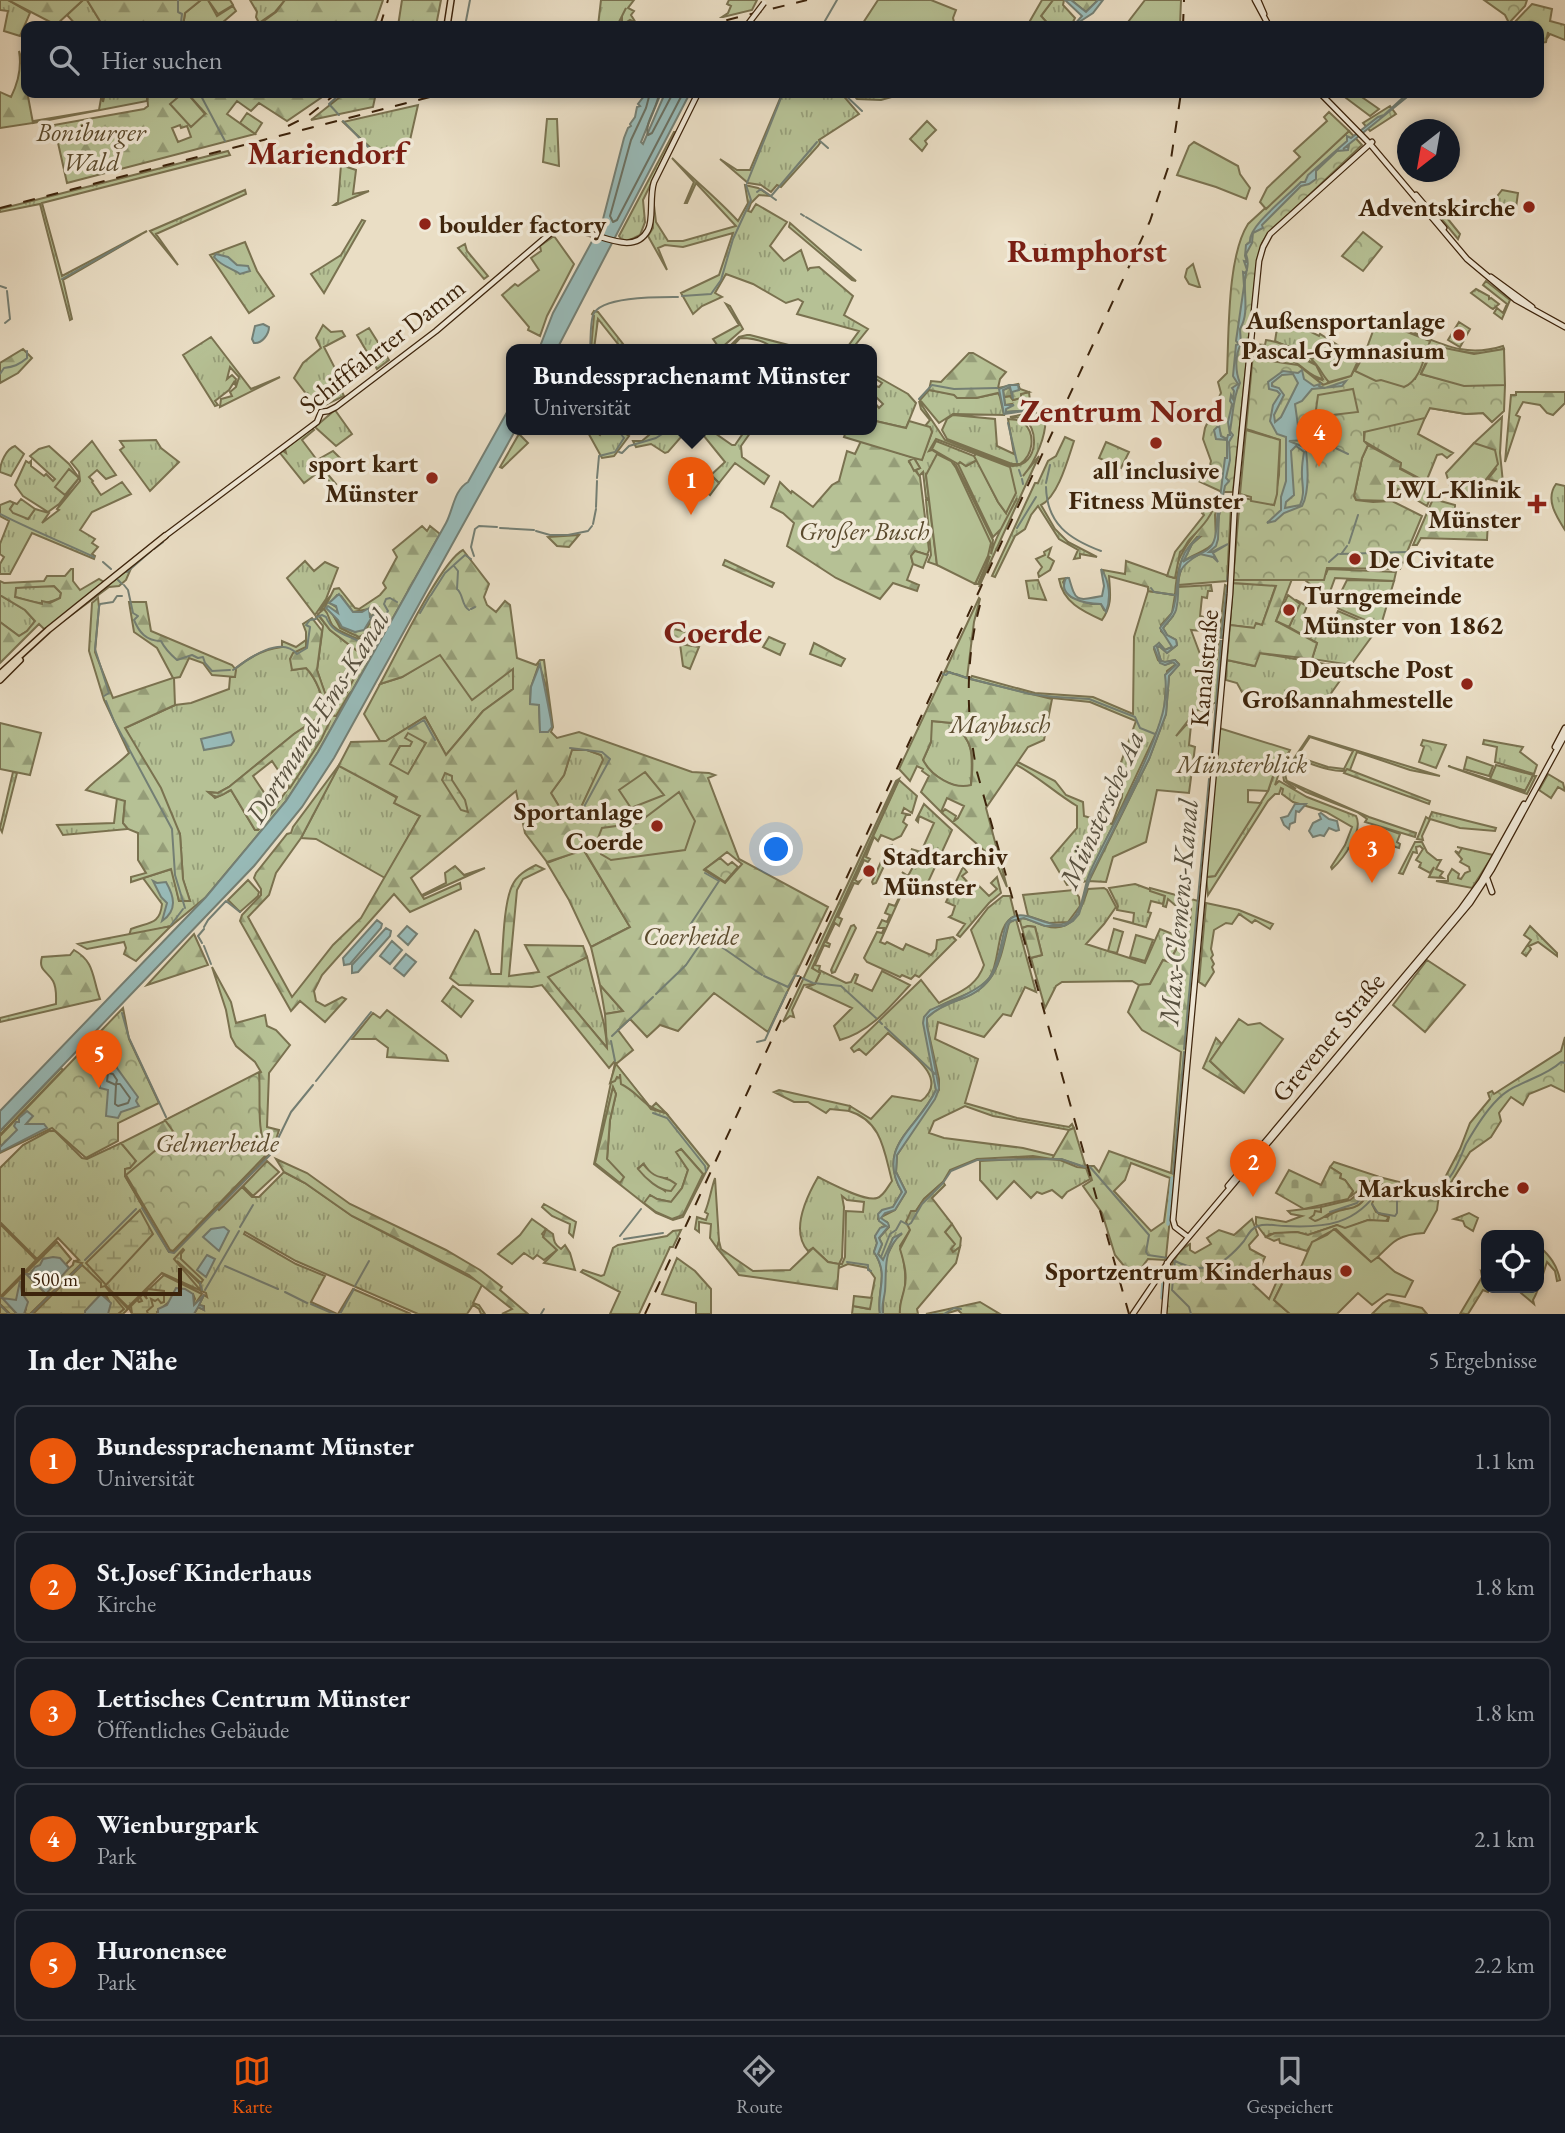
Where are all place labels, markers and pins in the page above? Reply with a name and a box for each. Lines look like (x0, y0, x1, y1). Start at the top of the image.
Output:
place label: Adventskirche (1357, 190, 1515, 224)
marker: Adventskirche (1521, 199, 1537, 215)
place label: boulder factory (439, 207, 607, 241)
marker: boulder factory (417, 216, 433, 232)
place label: Außensportanlage Pascal-Gymnasium (1241, 303, 1445, 367)
marker: Außensportanlage Pascal-Gymnasium (1451, 327, 1467, 343)
pin: 4 (1296, 409, 1342, 467)
marker: all inclusive Fitness Münster (1148, 435, 1164, 451)
place label: sport kart Münster (308, 446, 418, 510)
place label: all inclusive Fitness Münster (1068, 453, 1244, 517)
pin: 1 (668, 457, 714, 515)
marker: sport kart Münster (424, 470, 440, 486)
place label: LWL-Klinik Münster (1386, 472, 1522, 536)
marker: LWL-Klinik Münster (1527, 494, 1547, 514)
place label: De Civitate (1369, 542, 1494, 576)
marker: De Civitate (1347, 551, 1363, 567)
place label: Turngemeinde Münster von 1862 (1303, 578, 1503, 642)
marker: Turngemeinde Münster von 1862 (1281, 602, 1297, 618)
place label: Deutsche Post Großannahmestelle (1242, 652, 1453, 716)
marker: Deutsche Post Großannahmestelle (1459, 676, 1475, 692)
place label: Sportanlage Coerde (514, 794, 643, 858)
marker: Sportanlage Coerde (649, 818, 665, 834)
pin: 3 (1349, 825, 1395, 883)
place label: Stadtarchiv Münster (883, 839, 1008, 903)
marker: Stadtarchiv Münster (861, 863, 877, 879)
pin: 5 (76, 1030, 122, 1088)
pin: 2 (1230, 1139, 1276, 1197)
place label: Markuskirche (1357, 1171, 1509, 1205)
marker: Markuskirche (1515, 1180, 1531, 1196)
place label: Sportzentrum Kinderhaus (1045, 1254, 1332, 1288)
marker: Sportzentrum Kinderhaus (1338, 1263, 1354, 1279)

